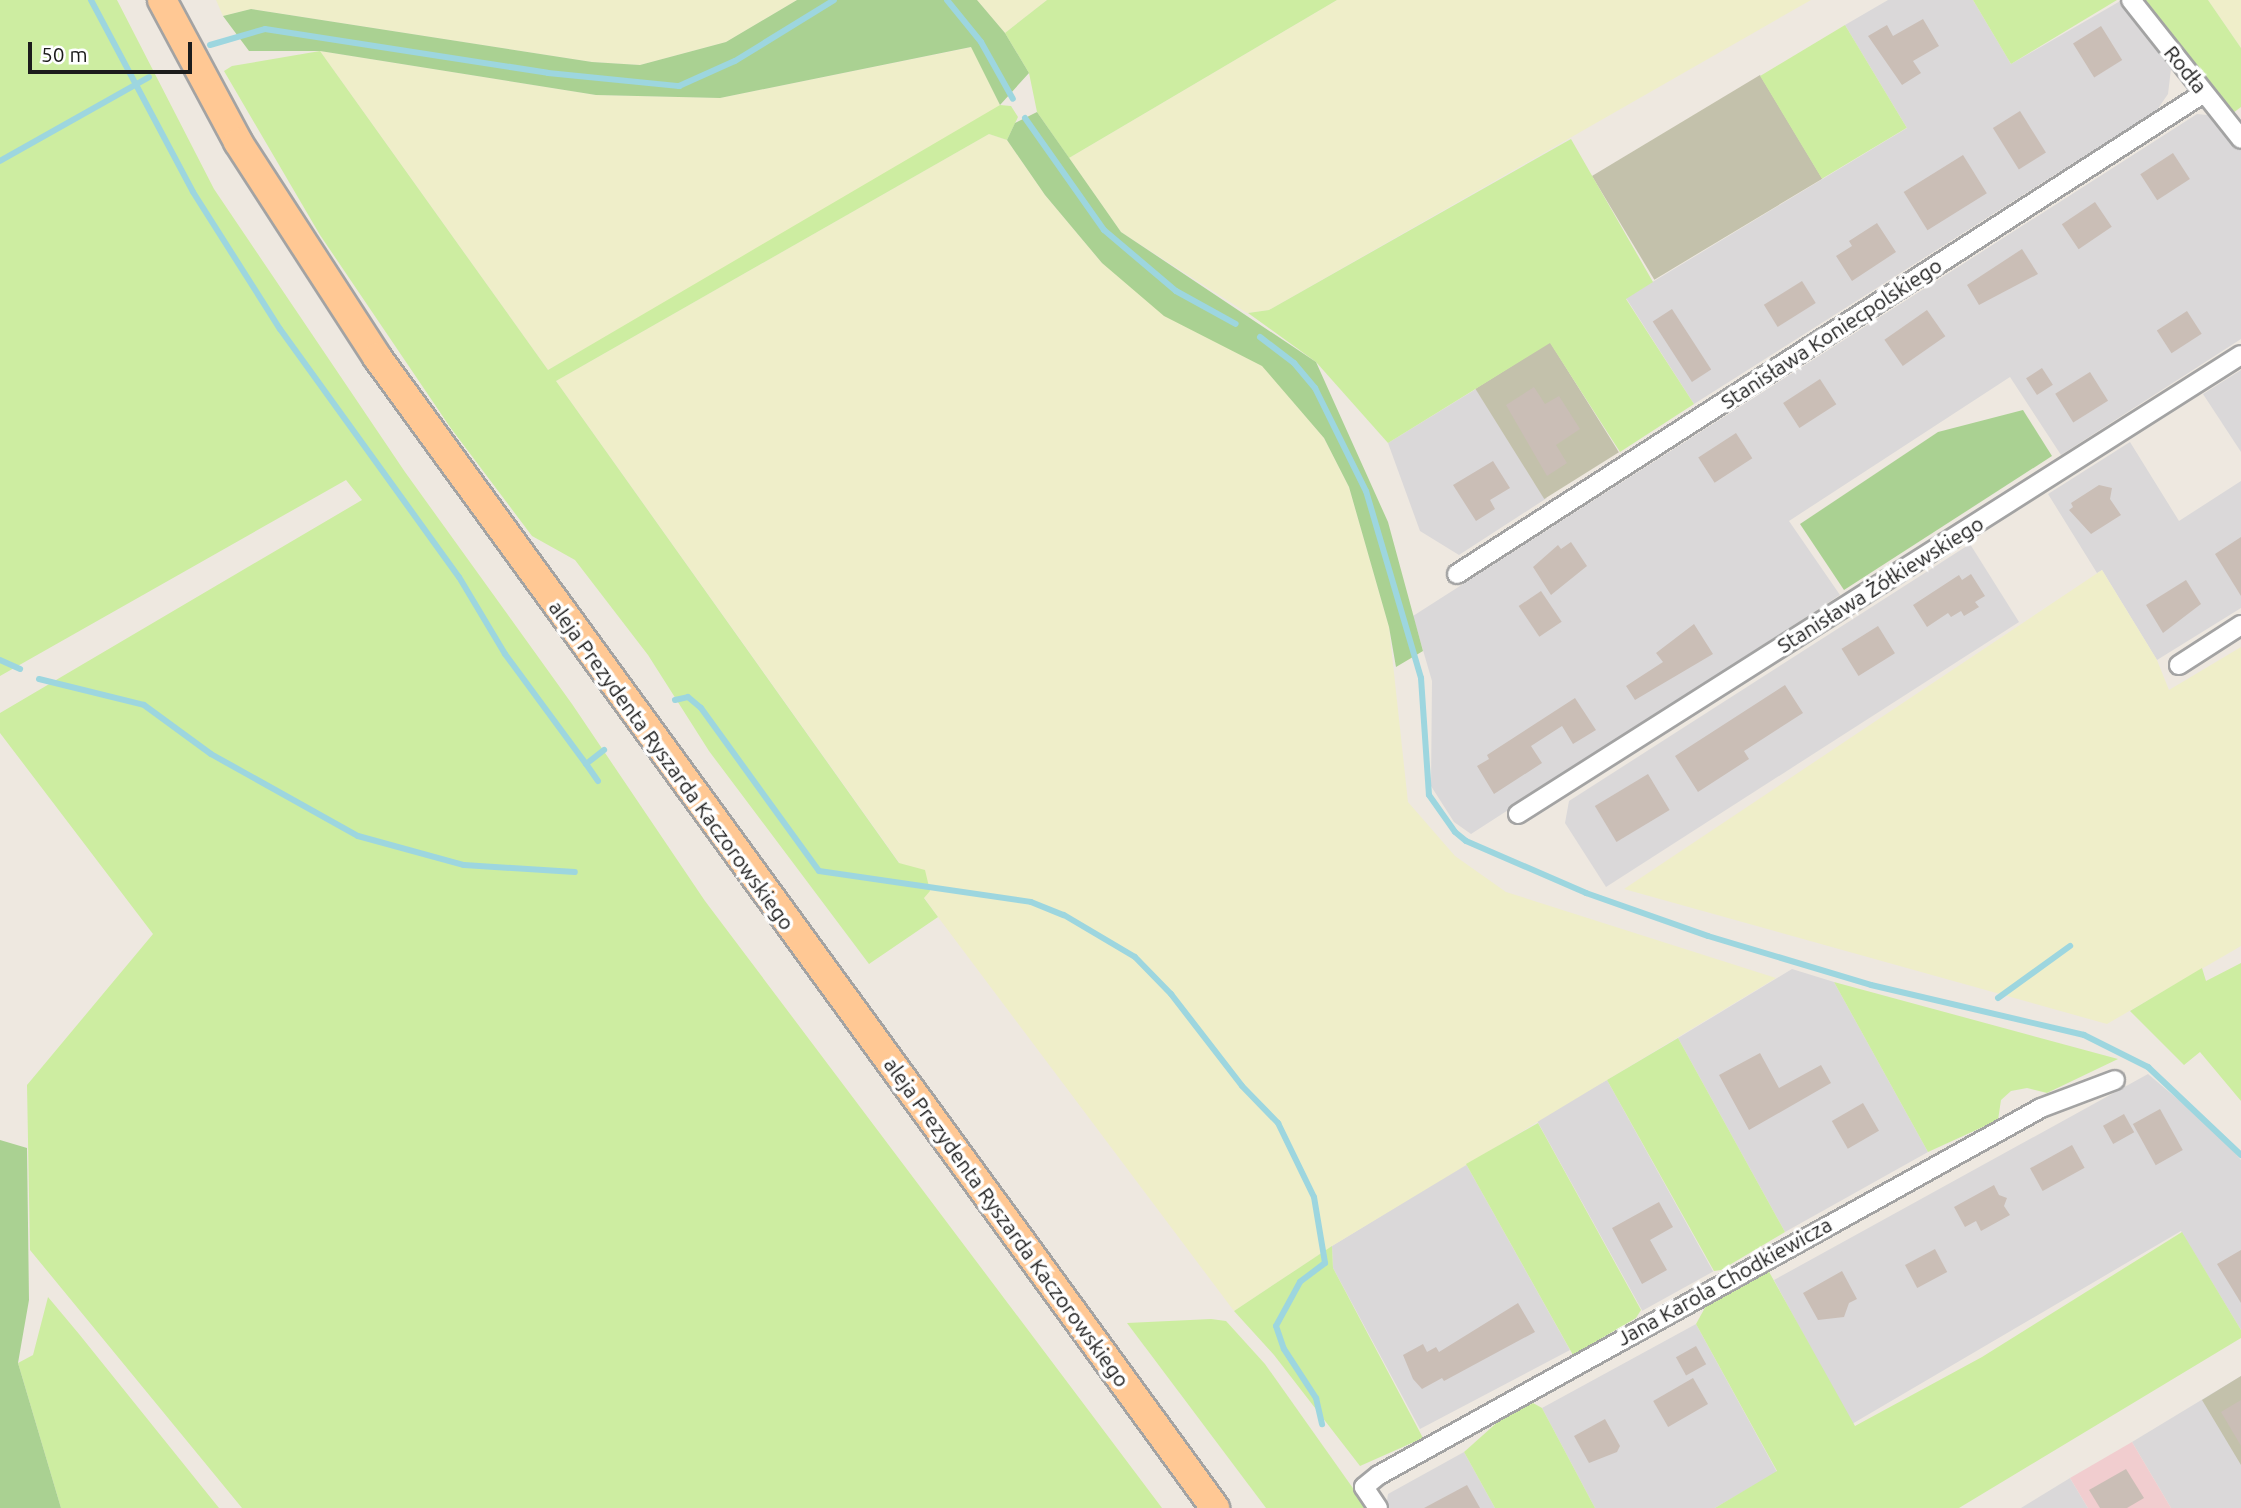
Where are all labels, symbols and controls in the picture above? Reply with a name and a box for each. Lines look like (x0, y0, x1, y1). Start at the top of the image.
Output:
scale bar (32, 28, 196, 72)
street label: Rodła (2159, 40, 2213, 98)
text: 50 m (41, 42, 88, 66)
street label: Stanisława Koniecpolskiego (1716, 252, 1946, 414)
street label: Stanisława Żółkiewskiego (1772, 510, 1988, 658)
street label: aleja Prezydenta Ryszarda Kaczorowskiego (544, 595, 800, 935)
street label: aleja Prezydenta Ryszarda Kaczorowskiego (879, 1052, 1135, 1392)
street label: Jana Karola Chodkiewicza (1612, 1211, 1836, 1351)

